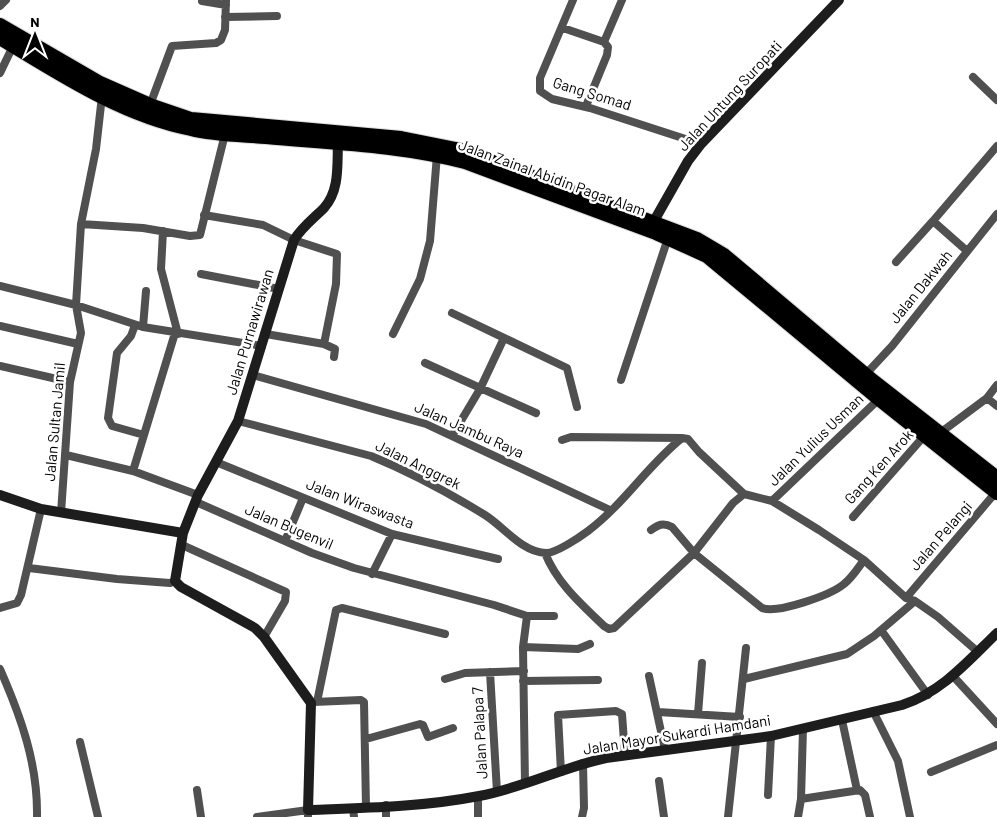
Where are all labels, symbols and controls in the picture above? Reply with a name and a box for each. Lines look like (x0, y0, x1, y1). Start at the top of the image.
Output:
north arrow (10, 10, 60, 60)
text: N (30, 13, 40, 30)
street label: Jalan Untung Suropati (673, 36, 785, 154)
street label: Gang Somad (551, 73, 634, 114)
street label: Jalan Zainal Abidin Pagar Alam (456, 135, 648, 219)
street label: Jalan Dakwah (885, 246, 955, 327)
street label: Jalan Purnawirawan (221, 267, 277, 397)
street label: Jalan Sultan Jamil (40, 362, 68, 482)
street label: Jalan Yulius Usman (764, 389, 867, 489)
street label: Jalan Jambu Raya (412, 397, 527, 461)
street label: Gang Ken Arok (840, 425, 917, 507)
street label: Jalan Anggrek (373, 436, 464, 493)
street label: Jalan Wiraswasta (304, 474, 417, 532)
street label: Jalan Pelangi (905, 497, 975, 574)
street label: Jalan Bugenvil (243, 499, 336, 553)
street label: Jalan Palapa 7 (468, 687, 490, 780)
street label: Jalan Mayor Sukardi Hamdani (582, 710, 772, 758)

